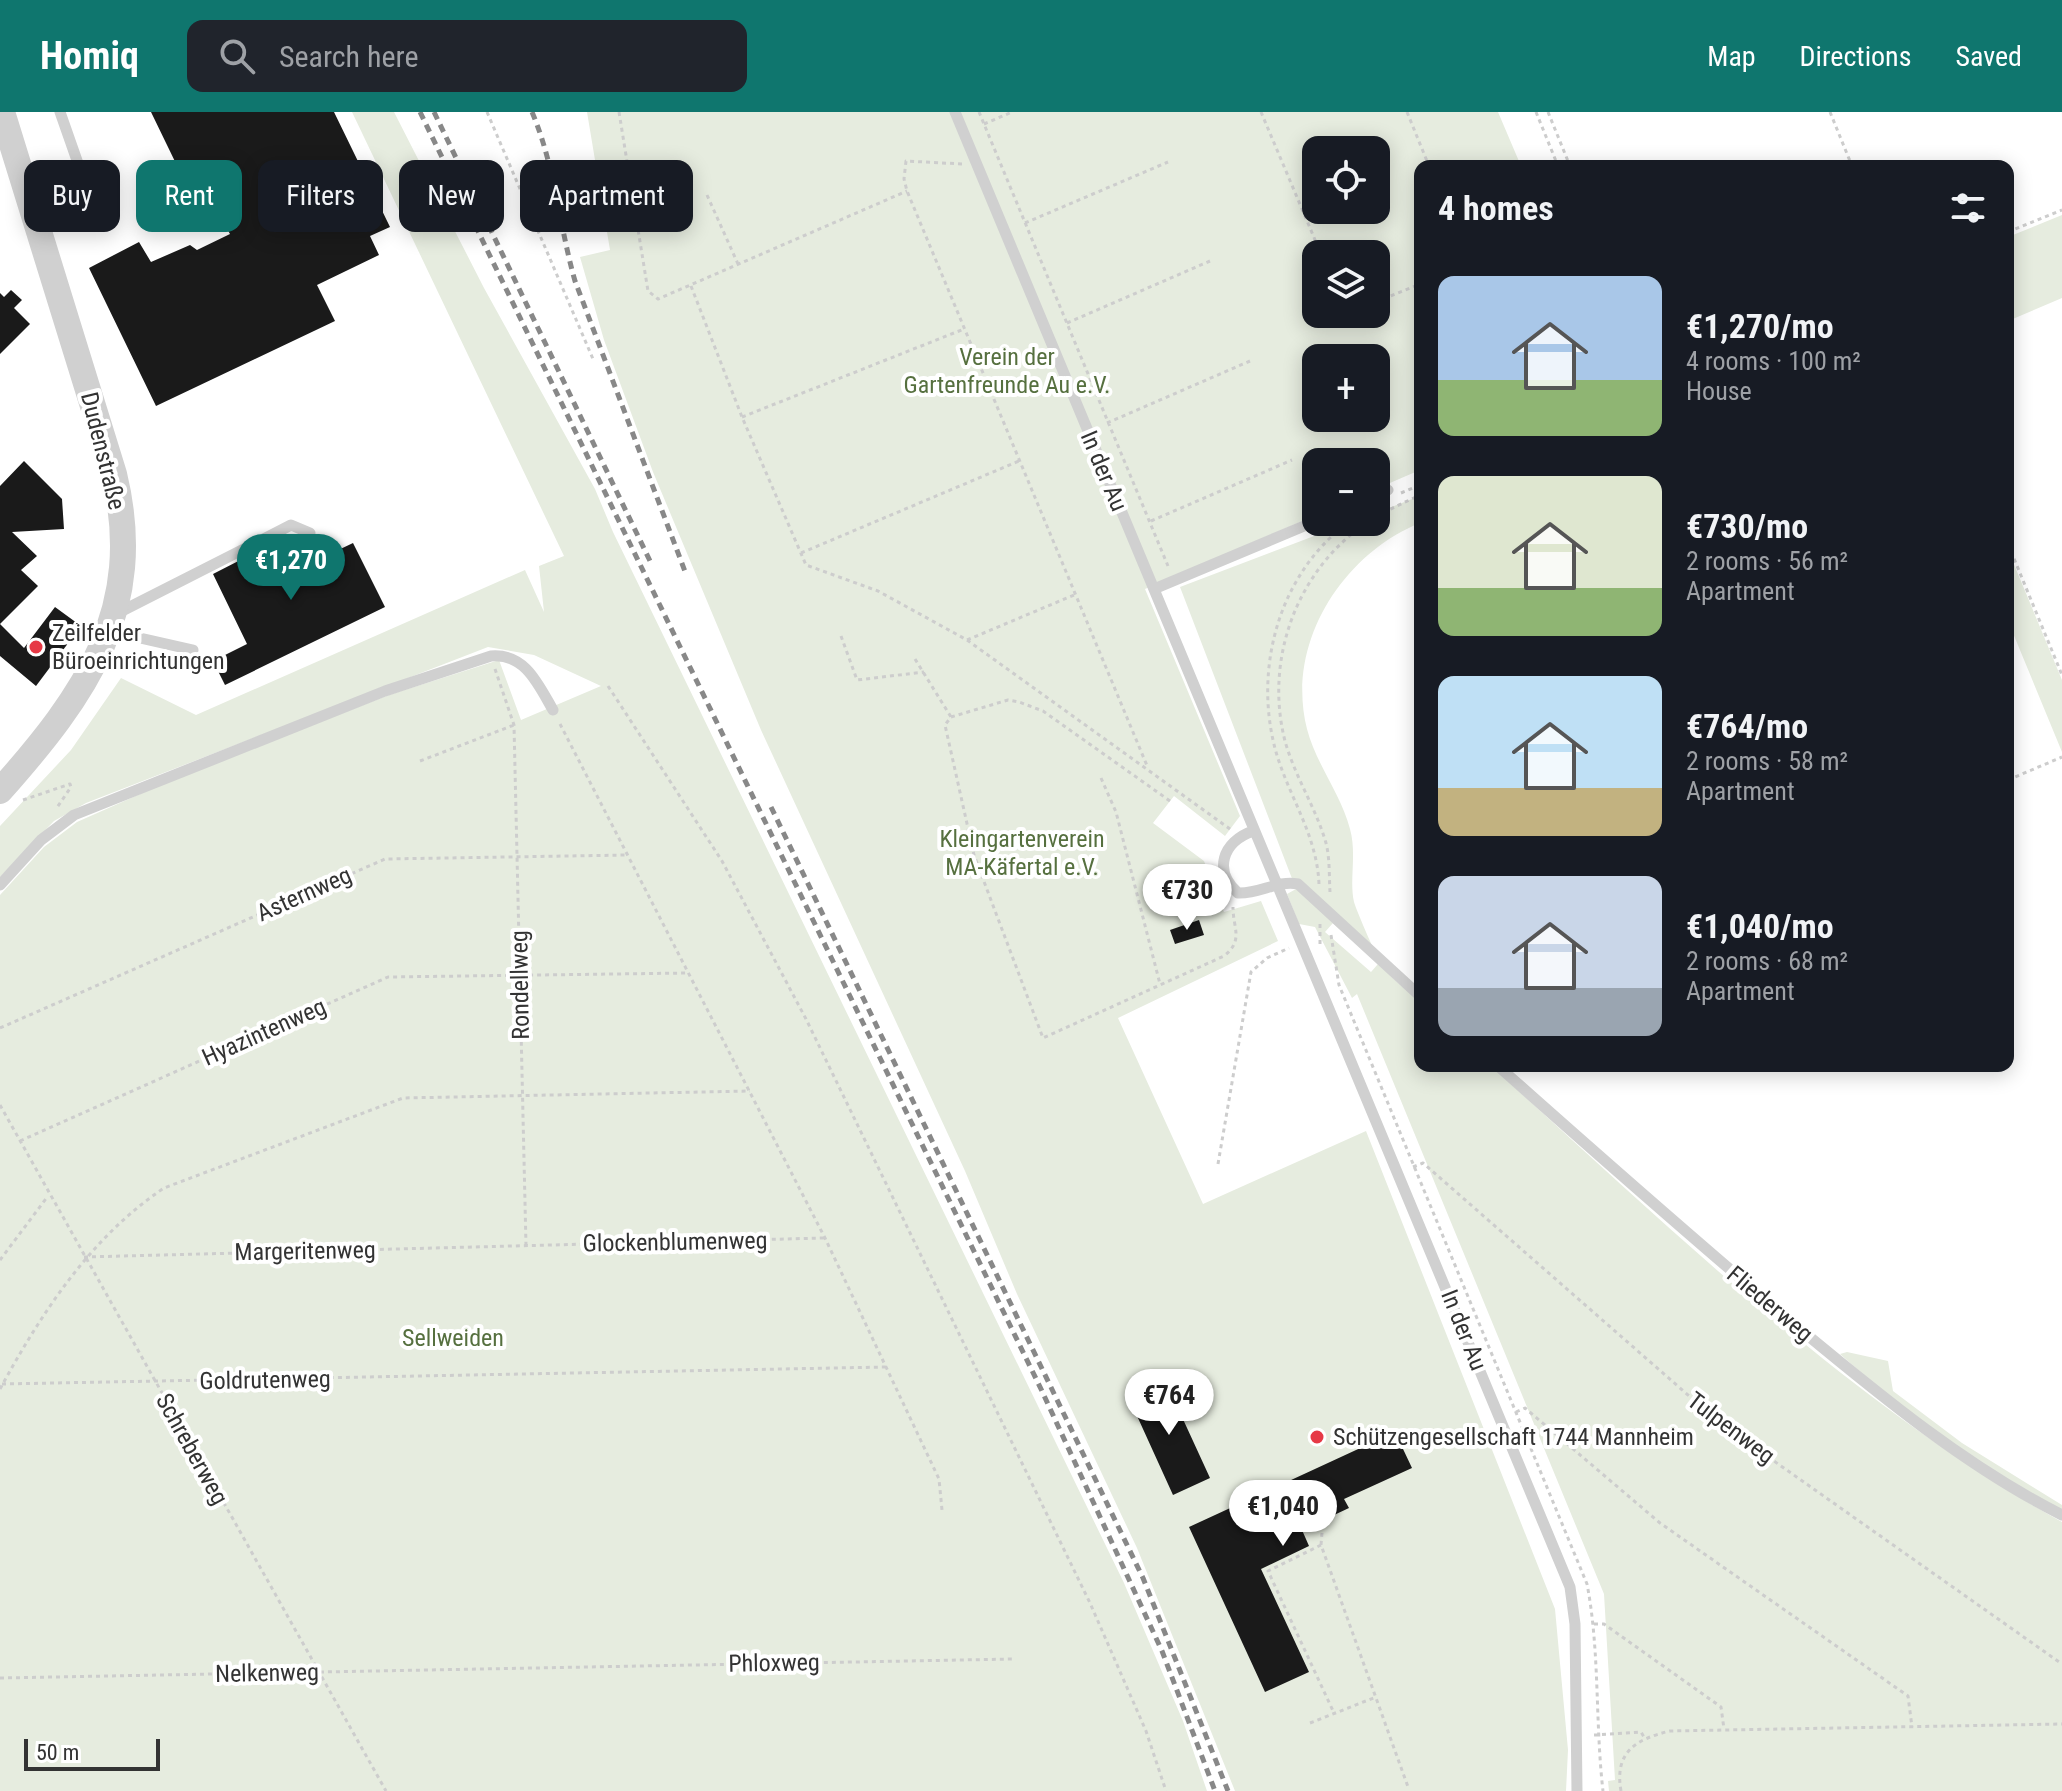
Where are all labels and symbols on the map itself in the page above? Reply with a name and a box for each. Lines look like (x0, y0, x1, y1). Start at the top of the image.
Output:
park label: Verein der Gartenfreunde Au e.V. (904, 343, 1110, 399)
street label: Dudenstraße (75, 389, 131, 513)
street label: In der Au (1075, 427, 1133, 515)
pin: €1,270 (226, 534, 356, 602)
place label: Zeilfelder Büroeinrichtungen (52, 619, 225, 675)
marker: Zeilfelder Büroeinrichtungen (27, 638, 45, 656)
park label: Kleingartenverein MA-Käfertal e.V. (939, 825, 1105, 881)
street label: Asternweg (252, 861, 356, 927)
pin: €730 (1140, 864, 1234, 932)
street label: Rondellweg (505, 930, 535, 1040)
street label: Hyazintenweg (198, 992, 330, 1072)
street label: Glockenblumenweg (582, 1226, 768, 1258)
street label: Margeritenweg (234, 1236, 376, 1266)
street label: Fliederweg (1721, 1260, 1819, 1348)
street label: In der Au (1435, 1286, 1493, 1374)
park label: Sellweiden (402, 1324, 504, 1352)
street label: Goldrutenweg (199, 1365, 331, 1395)
pin: €764 (1122, 1369, 1216, 1437)
street label: Tulpenweg (1682, 1386, 1780, 1470)
street label: Schreberweg (150, 1389, 234, 1509)
place label: Schützengesellschaft 1744 Mannheim (1333, 1423, 1694, 1451)
marker: Schützengesellschaft 1744 Mannheim (1308, 1428, 1326, 1446)
pin: €1,040 (1218, 1480, 1348, 1548)
street label: Phloxweg (728, 1648, 820, 1678)
street label: Nelkenweg (215, 1658, 319, 1688)
scale bar (24, 1735, 160, 1771)

